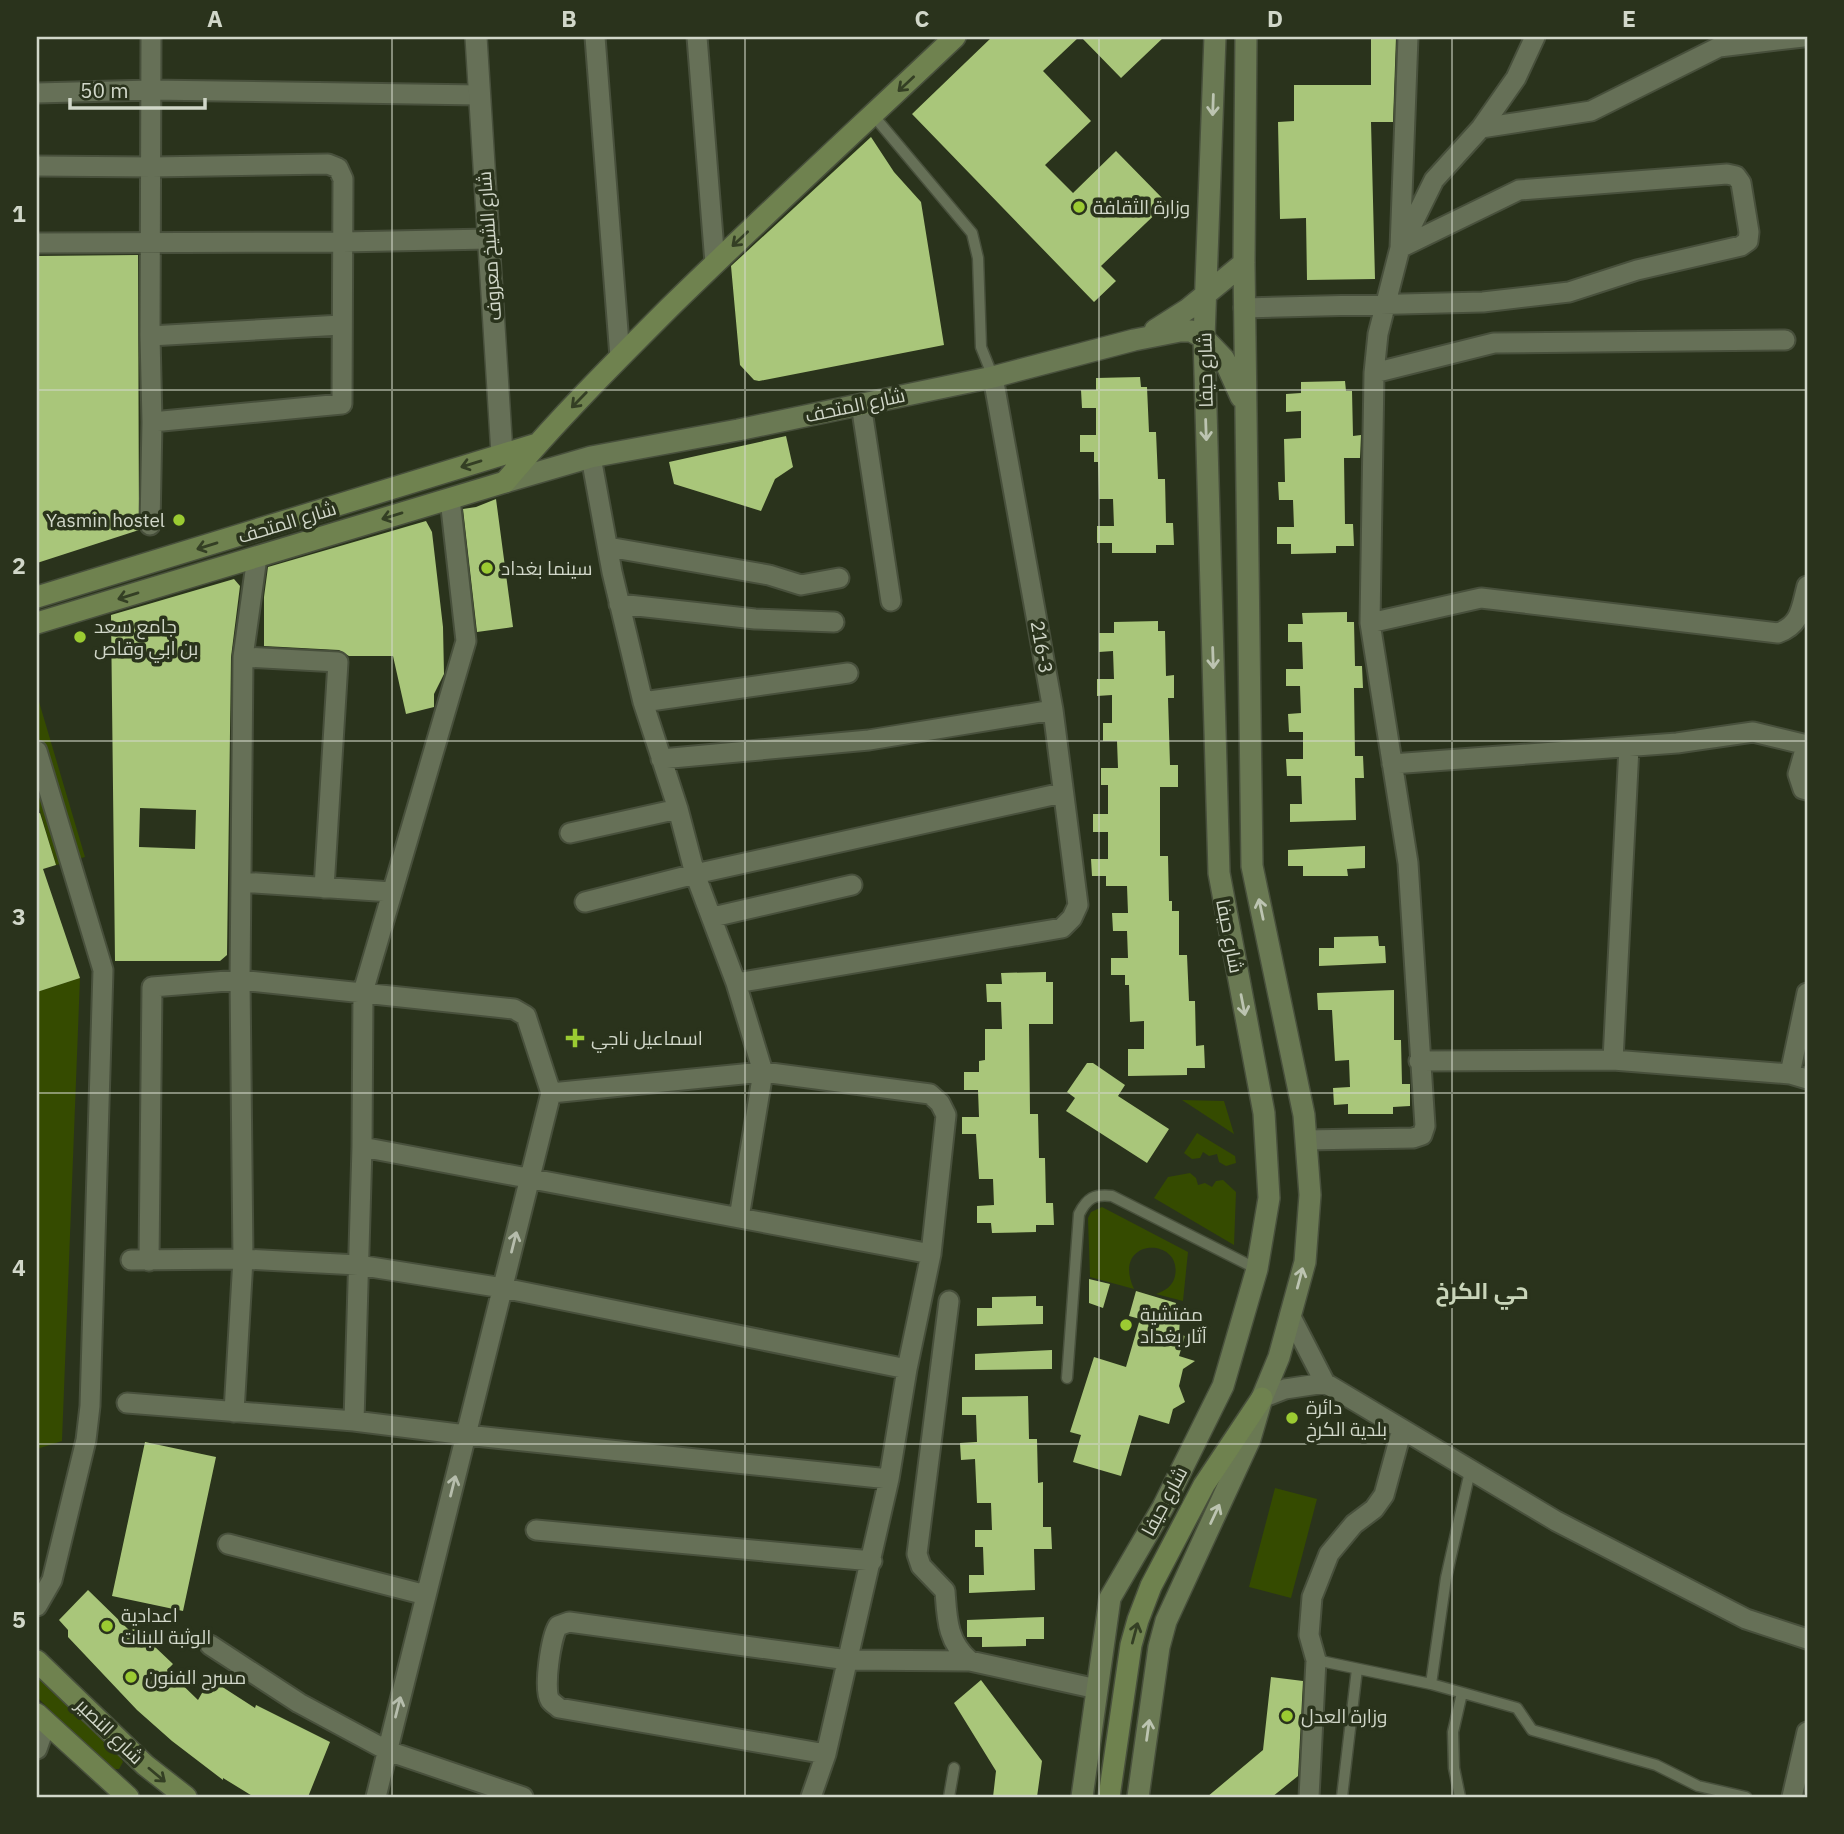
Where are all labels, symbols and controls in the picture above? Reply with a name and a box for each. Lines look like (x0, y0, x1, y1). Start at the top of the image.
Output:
text: A (207, 3, 223, 33)
text: B (561, 3, 577, 33)
text: C (915, 3, 930, 33)
text: D (1267, 3, 1283, 33)
text: E (1622, 3, 1636, 33)
scale bar (70, 66, 205, 110)
one-way arrow (898, 75, 915, 92)
text: 50 m (80, 76, 129, 104)
one-way arrow (1206, 93, 1219, 116)
street label: شارع الشيخ معروف (472, 170, 508, 322)
place label: وزارة الثقافة (1093, 195, 1190, 219)
text: 1 (12, 198, 26, 228)
marker: وزارة الثقافة (1071, 199, 1087, 215)
one-way arrow (732, 231, 749, 248)
street label: شارع حيفا (1192, 332, 1220, 408)
street label: شارع المتحف (803, 383, 908, 429)
one-way arrow (570, 391, 587, 408)
one-way arrow (1200, 419, 1213, 442)
one-way arrow (461, 459, 483, 471)
street label: شارع المتحف (235, 496, 340, 550)
place label: Yasmin hostel (46, 508, 165, 532)
one-way arrow (382, 511, 404, 524)
marker: Yasmin hostel (171, 512, 187, 528)
one-way arrow (197, 541, 219, 554)
text: 2 (12, 550, 26, 580)
place label: سينما بغداد (501, 556, 592, 580)
marker: سينما بغداد (479, 560, 495, 576)
one-way arrow (117, 590, 139, 603)
place label: جامع سعد بن ابي وقاص (94, 614, 198, 663)
street label: 216-3 (1026, 619, 1058, 675)
marker: جامع سعد بن ابي وقاص (72, 629, 88, 645)
one-way arrow (1206, 646, 1219, 669)
street label: شارع حيفا (1209, 897, 1249, 976)
one-way arrow (1254, 898, 1268, 921)
text: 3 (12, 901, 26, 931)
one-way arrow (1237, 993, 1251, 1016)
place label: اسماعيل ناجي (591, 1026, 703, 1053)
marker: اسماعيل ناجي (565, 1028, 585, 1048)
one-way arrow (508, 1231, 521, 1254)
text: 4 (12, 1252, 26, 1282)
one-way arrow (1294, 1267, 1307, 1290)
district label: حي الكرخ (1435, 1275, 1529, 1310)
place label: مفتشية آثار بغداد (1140, 1302, 1207, 1348)
marker: مفتشية آثار بغداد (1118, 1317, 1134, 1333)
place label: دائرة بلدية الكرخ (1306, 1395, 1387, 1443)
marker: دائرة بلدية الكرخ (1284, 1410, 1300, 1426)
street label: شارع حيفا (1136, 1462, 1194, 1541)
one-way arrow (447, 1476, 460, 1498)
one-way arrow (1209, 1504, 1222, 1525)
place label: اعدادية الوثبة للبنات (121, 1603, 211, 1649)
text: 5 (12, 1604, 26, 1634)
marker: اعدادية الوثبة للبنات (99, 1618, 115, 1634)
one-way arrow (1129, 1622, 1142, 1644)
place label: مسرح الفنون (145, 1665, 246, 1691)
marker: مسرح الفنون (123, 1669, 139, 1685)
street label: شارع النصیر (69, 1692, 149, 1770)
one-way arrow (392, 1696, 405, 1719)
place label: وزارة العدل (1301, 1704, 1387, 1728)
marker: وزارة العدل (1279, 1708, 1295, 1724)
one-way arrow (1141, 1719, 1154, 1741)
one-way arrow (148, 1767, 166, 1783)

